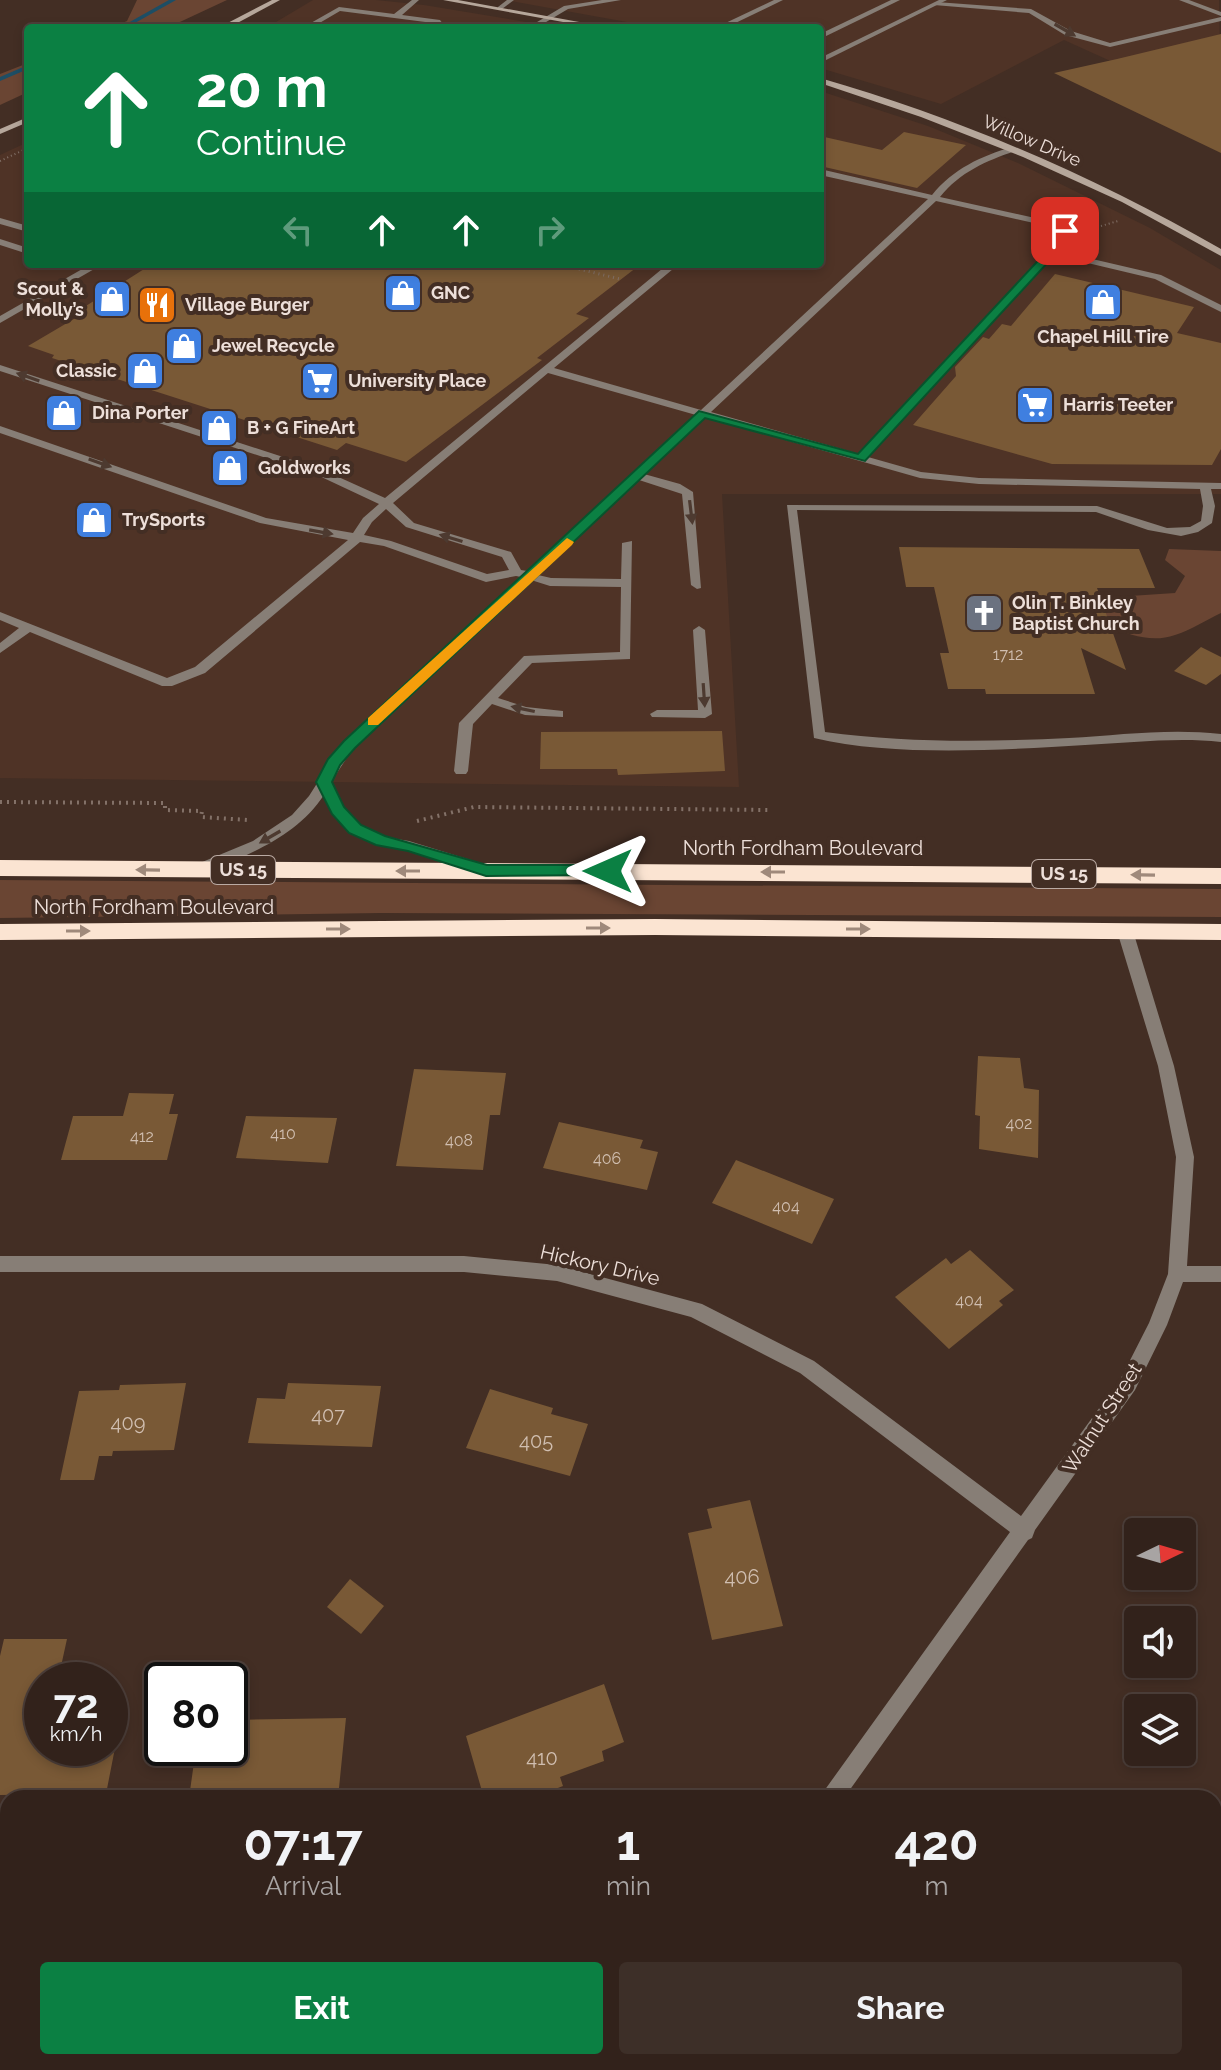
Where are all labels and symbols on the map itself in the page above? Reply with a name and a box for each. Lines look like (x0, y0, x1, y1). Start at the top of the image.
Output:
one-way arrow (1054, 23, 1076, 37)
street label: Willow Drive (980, 110, 1085, 171)
pin (1031, 197, 1099, 265)
shop icon: GNC (382, 272, 424, 314)
place label: Scout & Molly’s (17, 278, 84, 320)
shop icon: Scout & Molly’s (91, 278, 133, 320)
shop icon: Chapel Hill Tire (1082, 281, 1124, 323)
place label: GNC (431, 282, 470, 303)
restaurant icon: Village Burger (136, 284, 178, 326)
place label: Village Burger (185, 294, 309, 315)
shop icon: Jewel Recycle (163, 325, 205, 367)
place label: Chapel Hill Tire (1037, 326, 1169, 347)
place label: Jewel Recycle (212, 335, 335, 356)
shop icon: Classic (124, 350, 166, 392)
place label: Classic (56, 360, 117, 381)
supermarket icon: University Place (299, 360, 341, 402)
one-way arrow (15, 370, 39, 383)
place label: University Place (348, 370, 487, 391)
supermarket icon: Harris Teeter (1014, 384, 1056, 426)
shop icon: Dina Porter (43, 392, 85, 434)
place label: Harris Teeter (1063, 394, 1173, 415)
place label: Dina Porter (92, 402, 188, 423)
shop icon: B + G FineArt (198, 407, 240, 449)
place label: B + G FineArt (247, 417, 355, 438)
shop icon: Goldworks (209, 447, 251, 489)
one-way arrow (89, 457, 113, 469)
place label: Goldworks (258, 457, 351, 478)
shop icon: TrySports (73, 499, 115, 541)
one-way arrow (685, 500, 698, 525)
place label: TrySports (122, 509, 205, 530)
one-way arrow (309, 526, 334, 538)
one-way arrow (439, 531, 463, 543)
church icon: Olin T. Binkley Baptist Church (963, 592, 1005, 634)
place label: Olin T. Binkley Baptist Church (1012, 592, 1140, 634)
house number: 1712 (993, 645, 1023, 664)
one-way arrow (697, 683, 710, 708)
one-way arrow (511, 702, 536, 715)
position arrow (566, 829, 650, 913)
one-way arrow (259, 830, 281, 844)
street label: North Fordham Boulevard (683, 836, 923, 860)
road number: US 15 (211, 856, 275, 884)
road number: US 15 (1032, 860, 1096, 888)
one-way arrow (135, 863, 160, 876)
one-way arrow (395, 865, 420, 877)
one-way arrow (760, 866, 785, 878)
one-way arrow (1130, 869, 1155, 881)
street label: North Fordham Boulevard (34, 895, 274, 919)
one-way arrow (586, 922, 611, 934)
one-way arrow (326, 923, 351, 936)
one-way arrow (846, 923, 871, 935)
one-way arrow (66, 925, 91, 937)
house number: 402 (1006, 1114, 1032, 1133)
house number: 410 (270, 1124, 296, 1143)
house number: 412 (130, 1127, 154, 1146)
house number: 408 (445, 1131, 473, 1150)
house number: 406 (593, 1149, 621, 1168)
house number: 404 (772, 1197, 800, 1216)
street label: Hickory Drive (538, 1240, 662, 1290)
house number: 404 (955, 1291, 983, 1310)
street label: Walnut Street (1057, 1358, 1147, 1478)
house number: 407 (311, 1403, 345, 1427)
house number: 409 (111, 1411, 145, 1435)
house number: 405 (519, 1429, 553, 1453)
north arrow (1124, 1518, 1196, 1590)
house number: 406 (724, 1565, 760, 1589)
speed limit sign: 80 (144, 1662, 248, 1766)
house number: 410 (526, 1746, 558, 1770)

